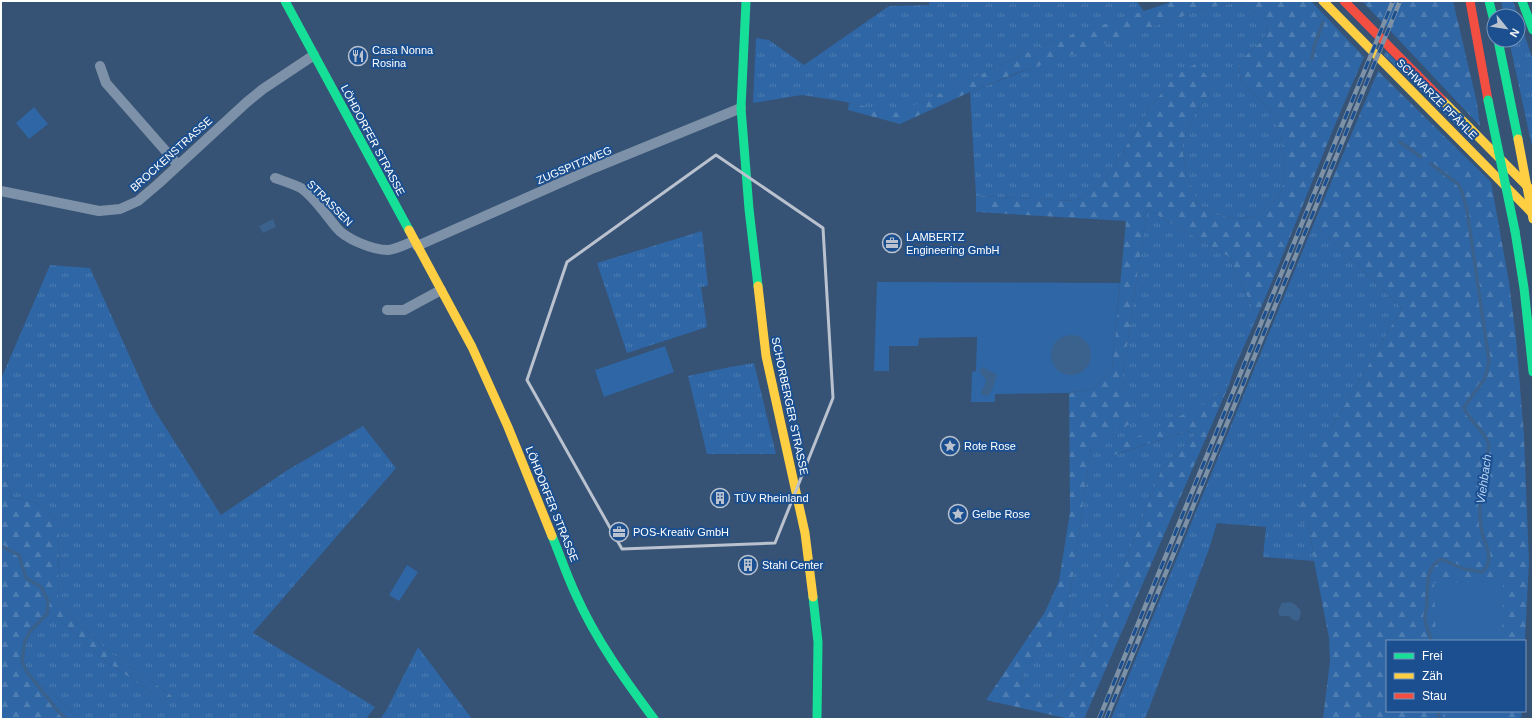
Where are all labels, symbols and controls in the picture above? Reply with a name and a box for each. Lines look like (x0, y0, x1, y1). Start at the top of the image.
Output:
north arrow (1486, 8, 1526, 48)
text: N (1507, 27, 1522, 39)
place label: Casa Nonna Rosina (372, 44, 434, 69)
restaurant icon: Casa Nonna Rosina (347, 45, 369, 67)
street label: SCHWARZE PFÄHLE (1394, 56, 1480, 142)
street label: LÖHDORFER STRASSE (339, 83, 407, 197)
street label: BROCKENSTRASSE (128, 114, 214, 194)
street label: ZUGSPITZWEG (535, 144, 613, 186)
street label: STRASSEN (305, 178, 355, 228)
place label: LAMBERTZ Engineering GmbH (906, 231, 1000, 256)
office icon: LAMBERTZ Engineering GmbH (881, 232, 903, 254)
street label: SCHORBERGER STRASSE (770, 336, 810, 476)
place icon: Rote Rose (939, 435, 961, 457)
place label: Rote Rose (964, 440, 1016, 452)
street label: LÖHDORFER STRASSE (523, 445, 581, 563)
water label: Viehbach (1474, 453, 1494, 505)
building icon: TÜV Rheinland (709, 487, 731, 509)
place label: TÜV Rheinland (734, 492, 809, 504)
place icon: Gelbe Rose (947, 503, 969, 525)
place label: Gelbe Rose (972, 508, 1030, 520)
office icon: POS-Kreativ GmbH (608, 521, 630, 543)
place label: POS-Kreativ GmbH (633, 526, 729, 538)
building icon: Stahl Center (737, 554, 759, 576)
place label: Stahl Center (762, 559, 823, 571)
legend (1386, 640, 1526, 712)
text: Frei (1422, 649, 1443, 663)
text: Zäh (1422, 669, 1443, 683)
text: Stau (1422, 689, 1447, 703)

